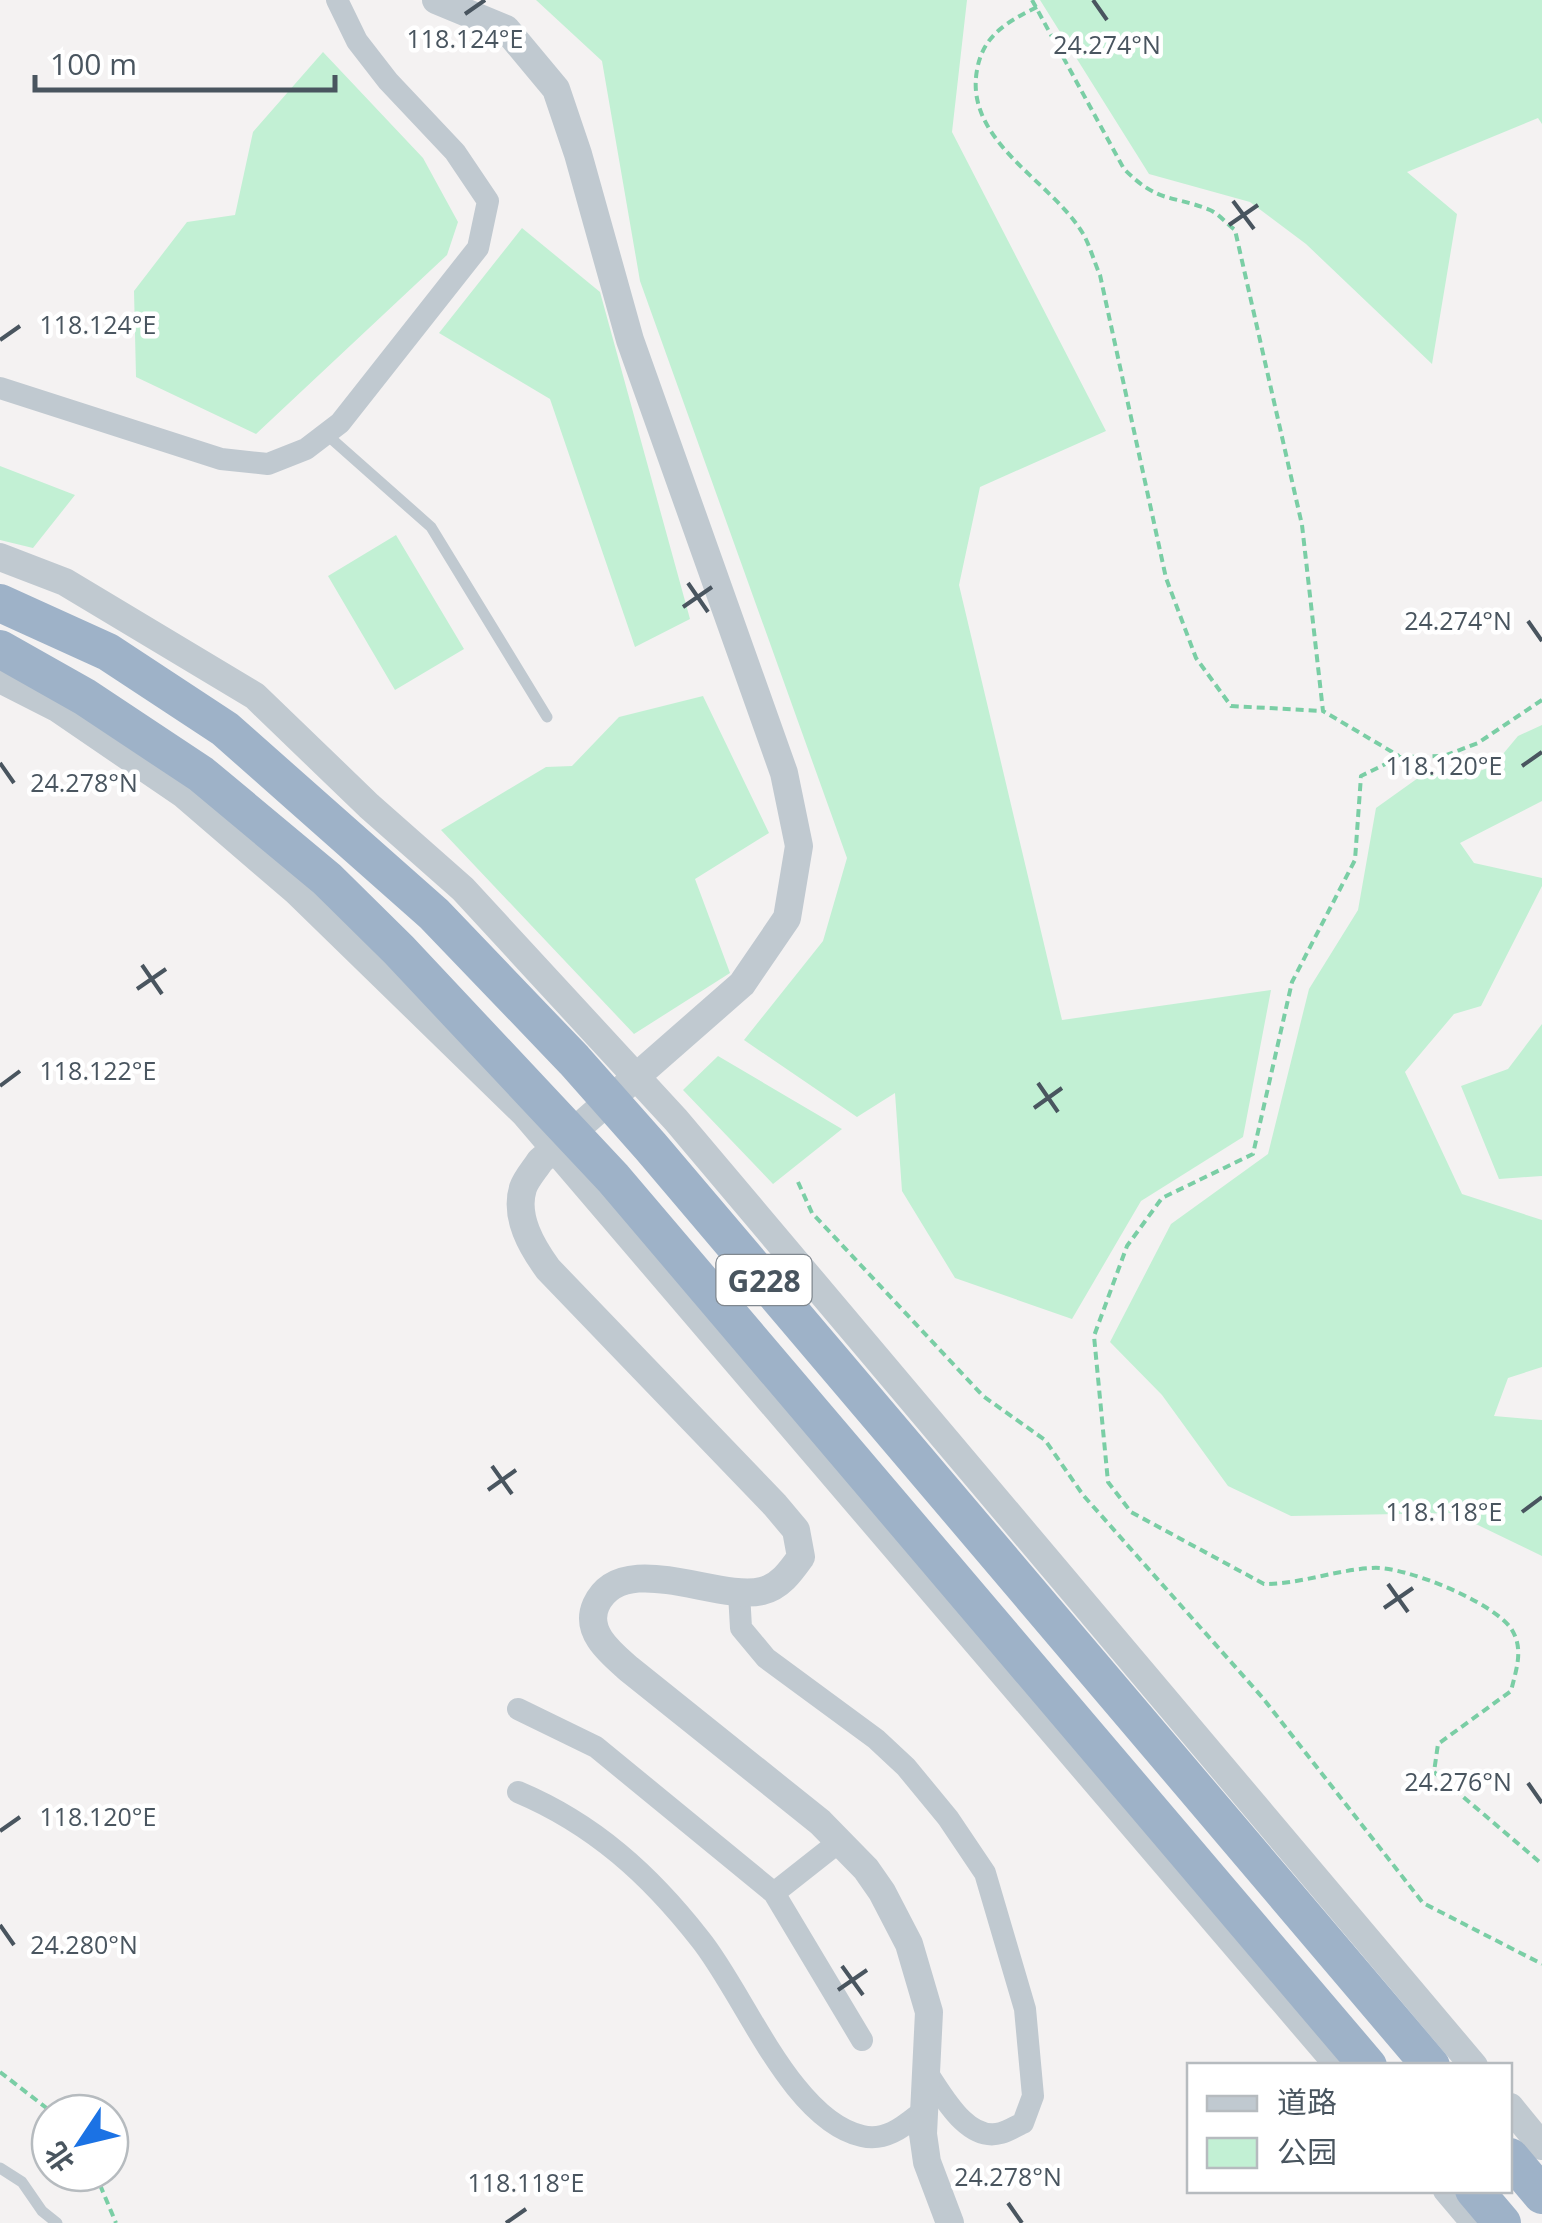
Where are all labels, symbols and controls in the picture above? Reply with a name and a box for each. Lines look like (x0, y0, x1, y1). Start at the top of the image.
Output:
text: 118.124°E (407, 21, 523, 55)
text: 24.274°N (1053, 27, 1161, 61)
scale bar (35, 30, 335, 92)
text: 100 m (50, 43, 137, 84)
text: 118.124°E (40, 307, 156, 341)
text: 24.274°N (1404, 603, 1512, 637)
text: 118.120°E (1386, 748, 1502, 782)
text: 24.278°N (30, 765, 138, 799)
text: 118.122°E (40, 1053, 156, 1087)
road number: G228 (716, 1255, 812, 1305)
text: 118.118°E (1386, 1494, 1502, 1528)
text: 24.276°N (1404, 1764, 1512, 1798)
text: 118.120°E (40, 1799, 156, 1833)
text: 24.280°N (30, 1927, 138, 1961)
legend (1187, 2063, 1512, 2193)
text: 道路 (1277, 2081, 1337, 2122)
north arrow (30, 2093, 130, 2193)
text: 公园 (1277, 2131, 1337, 2172)
text: 北 (35, 2136, 82, 2180)
text: 24.278°N (954, 2159, 1062, 2193)
text: 118.118°E (468, 2165, 584, 2199)

